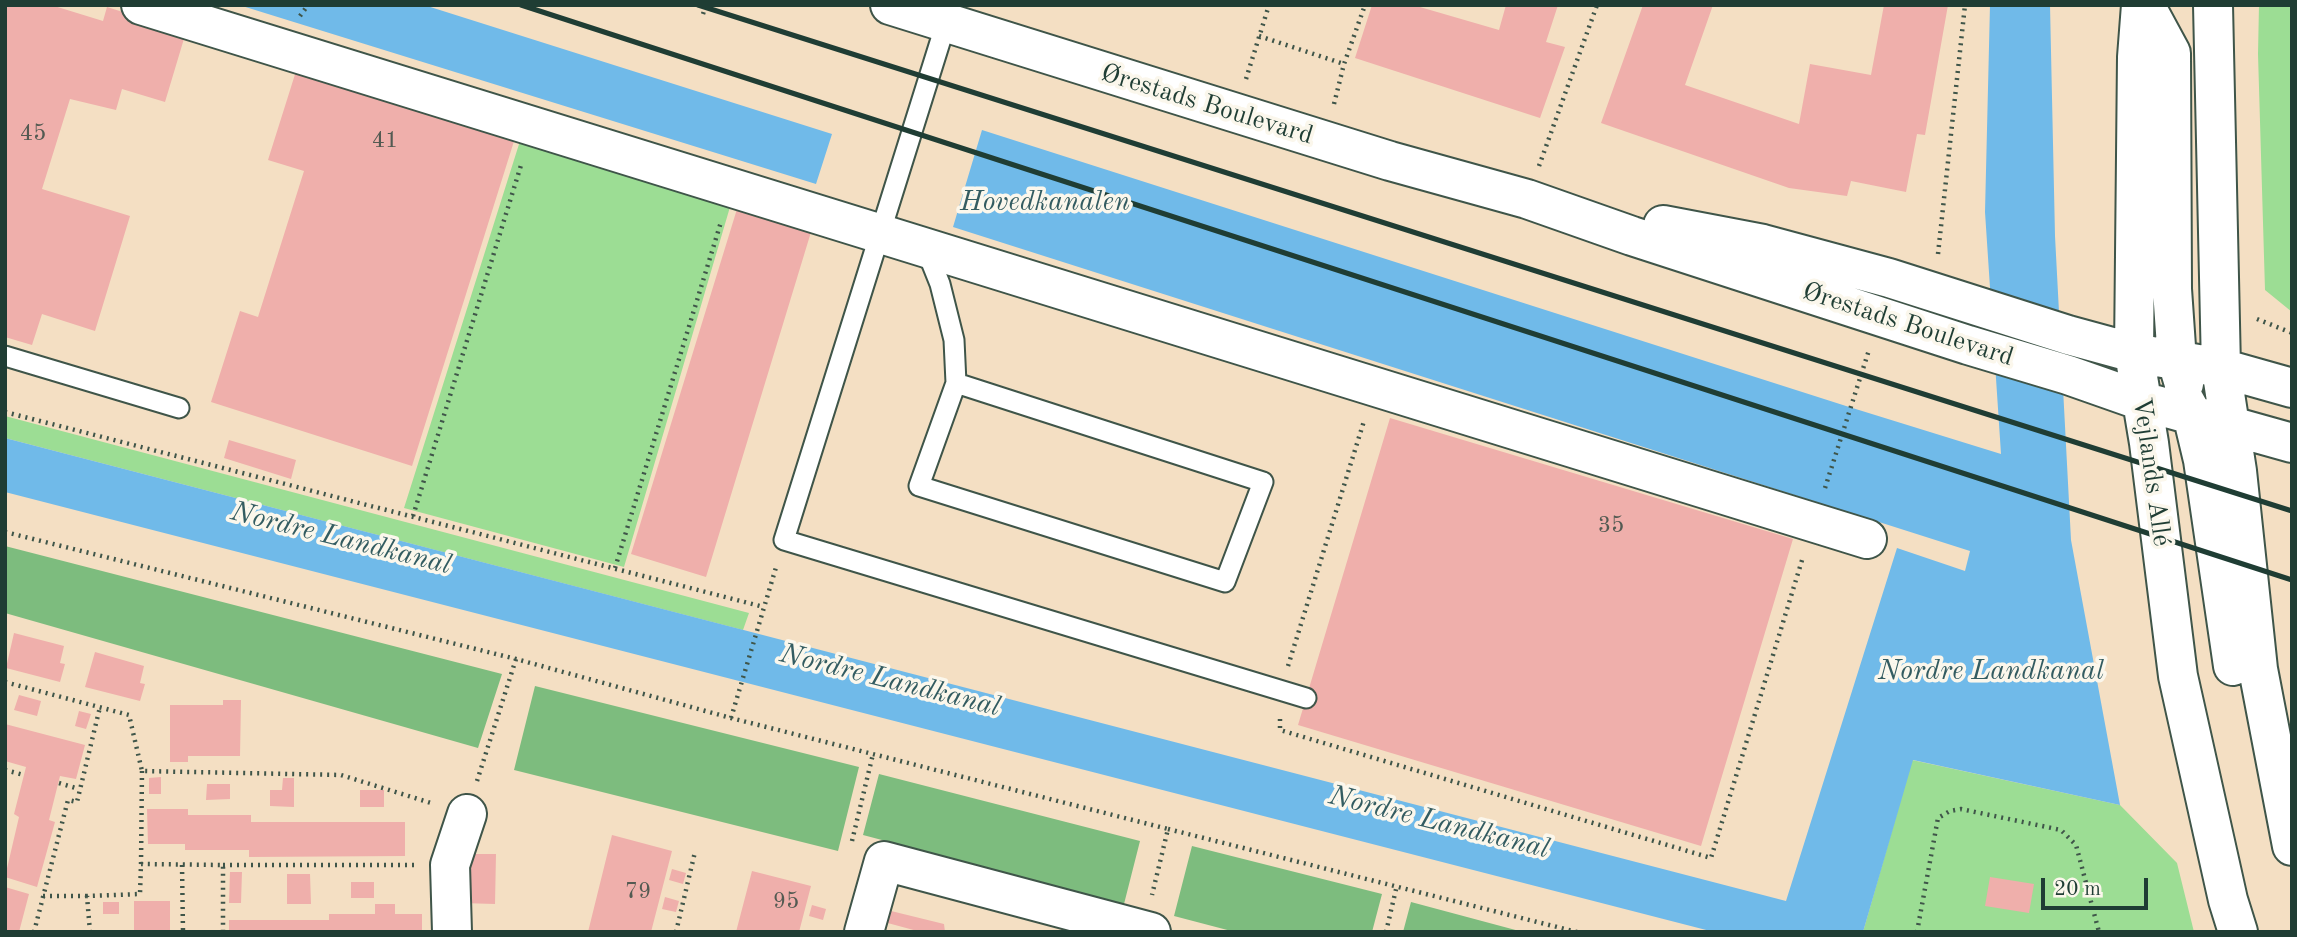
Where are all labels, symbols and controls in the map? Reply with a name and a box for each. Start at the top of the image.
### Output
street label: Ørestads Boulevard [1097,58,1317,152]
house number: 45 [20,120,46,148]
house number: 41 [372,127,398,155]
water label: Hovedkanalen [960,186,1130,220]
street label: Ørestads Boulevard [1799,276,2017,374]
street label: Vejlands Allé [2125,396,2177,548]
water label: Nordre Landkanal [227,495,455,583]
house number: 35 [1598,512,1624,540]
water label: Nordre Landkanal [776,637,1004,725]
water label: Nordre Landkanal [1878,655,2104,689]
water label: Nordre Landkanal [1325,779,1553,867]
scale bar [2045,864,2152,908]
house number: 79 [625,878,651,906]
text: 20 m [2054,879,2101,900]
house number: 95 [773,888,799,916]

